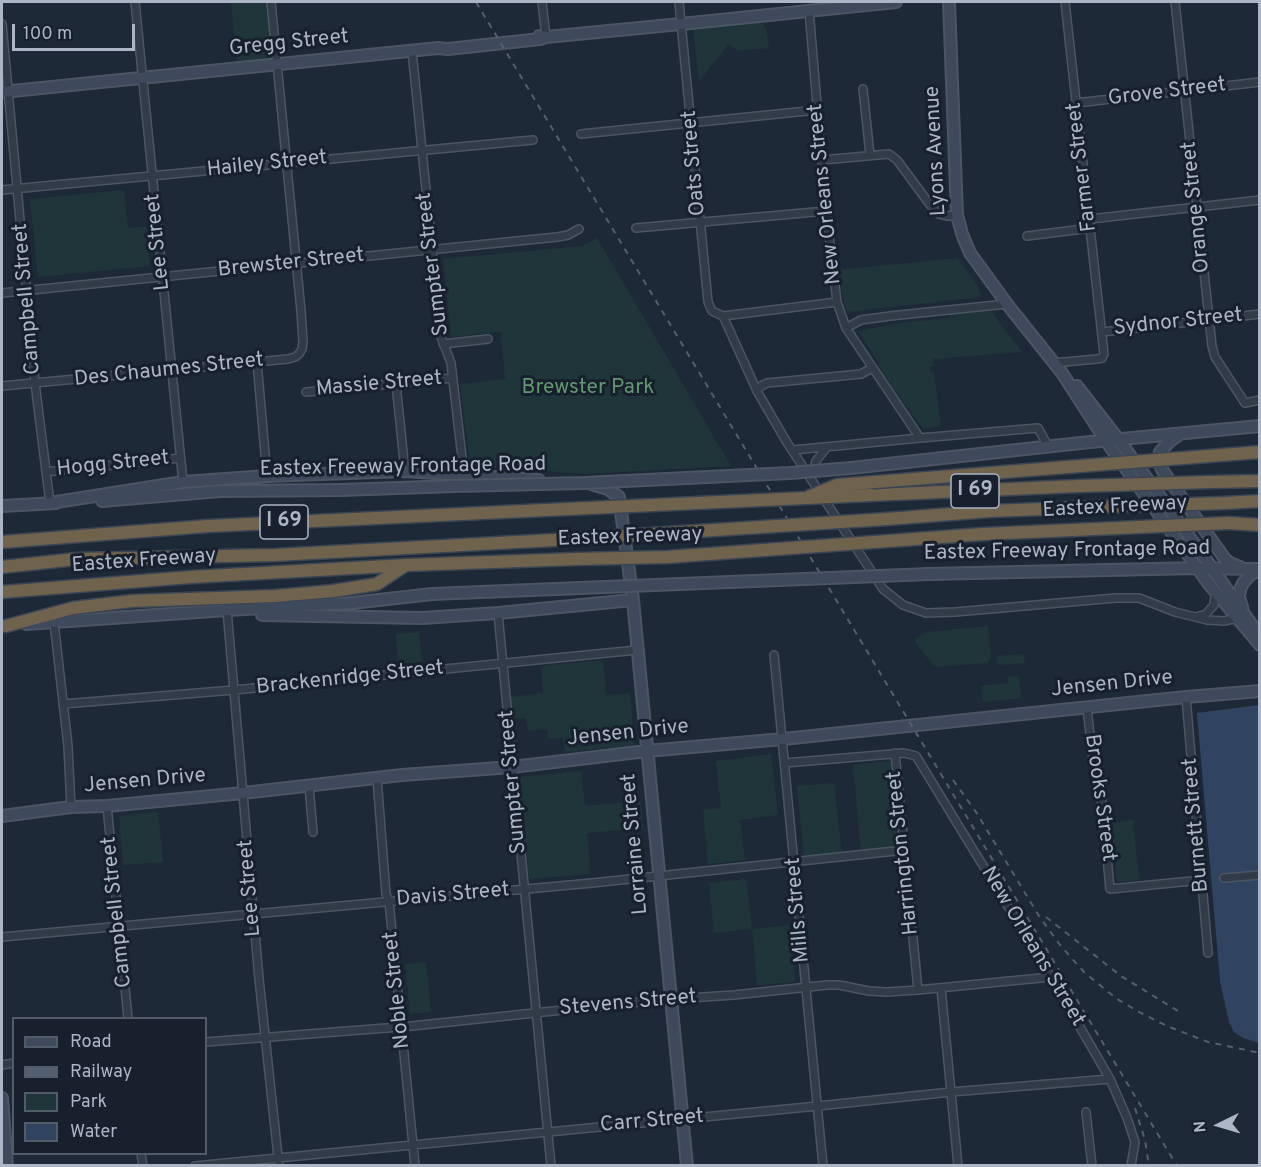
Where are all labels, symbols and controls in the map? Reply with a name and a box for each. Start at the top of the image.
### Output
scale bar [15,12,138,50]
text: 100 m [23,23,72,46]
street label: Gregg Street [228,25,350,63]
street label: Grove Street [1107,73,1227,113]
street label: Lyons Avenue [921,85,953,217]
street label: Farmer Street [1063,101,1103,233]
street label: New Orleans Street [804,102,848,286]
street label: Oats Street [678,109,712,217]
street label: Orange Street [1178,140,1216,274]
street label: Hailey Street [206,146,328,184]
street label: Sumpter Street [413,191,455,337]
street label: Lee Street [141,192,177,292]
street label: Campbell Street [9,222,47,376]
street label: Brewster Street [216,244,366,284]
street label: Sydnor Street [1112,304,1244,342]
street label: Des Chaumes Street [73,349,265,393]
street label: Massie Street [315,367,443,403]
park label: Brewster Park [522,376,654,402]
street label: Hogg Street [55,447,171,483]
street label: Eastex Freeway Frontage Road [260,453,546,483]
road number: I 69 [951,474,999,508]
street label: Eastex Freeway [1042,492,1188,524]
road number: I 69 [260,505,308,539]
street label: Eastex Freeway [557,523,703,553]
street label: Eastex Freeway Frontage Road [924,537,1210,567]
street label: Eastex Freeway [71,544,217,580]
street label: Brackenridge Street [255,657,445,701]
street label: Jensen Drive [1050,666,1174,704]
street label: Sumpter Street [495,709,533,855]
street label: Jensen Drive [566,715,690,753]
street label: Brooks Street [1078,733,1120,863]
street label: Burnett Street [1179,756,1215,894]
street label: Jensen Drive [83,764,207,800]
street label: Harrington Street [883,770,925,936]
street label: Lorraine Street [617,772,655,916]
street label: Campbell Street [98,835,138,989]
street label: Lee Street [234,838,268,938]
street label: Mills Street [782,856,816,964]
street label: New Orleans Street [974,863,1090,1031]
street label: Davis Street [395,878,511,914]
street label: Noble Street [379,930,417,1050]
street label: Stevens Street [558,985,698,1023]
legend [12,1017,207,1155]
text: Road [70,1031,112,1054]
text: Railway [70,1061,132,1084]
text: Park [70,1091,107,1114]
north arrow [1189,1095,1249,1155]
street label: Carr Street [599,1105,705,1139]
text: N [1191,1120,1212,1133]
text: Water [70,1121,117,1144]

